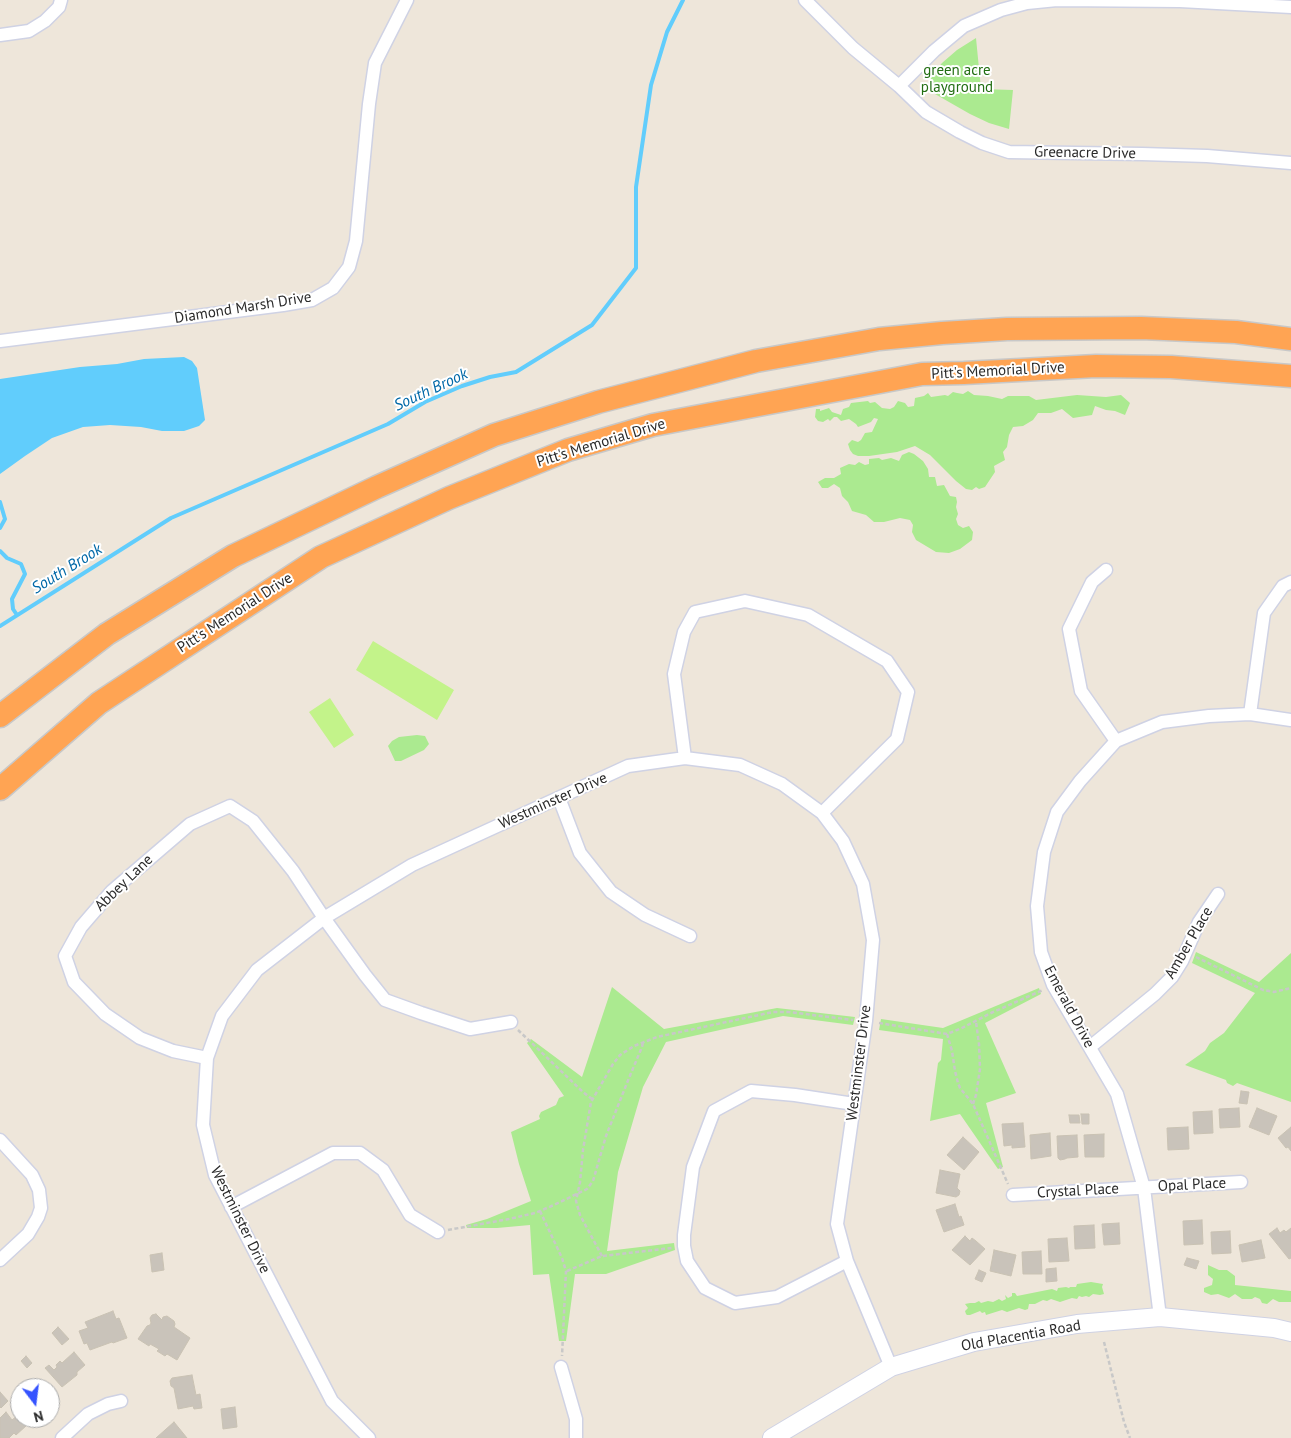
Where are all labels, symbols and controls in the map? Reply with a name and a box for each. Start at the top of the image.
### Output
park label: green acre playground [921,62,993,97]
street label: Greenacre Drive [1034,143,1136,163]
street label: Diamond Marsh Drive [173,288,313,328]
street label: Pitt's Memorial Drive [931,359,1065,383]
water label: South Brook [391,365,471,415]
street label: Pitt's Memorial Drive [535,415,667,471]
water label: South Brook [28,540,106,598]
street label: Pitt's Memorial Drive [174,569,296,657]
street label: Westminster Drive [496,769,610,833]
street label: Abbey Lane [91,851,157,915]
street label: Amber Place [1161,904,1217,982]
street label: Emerald Drive [1040,963,1098,1051]
street label: Westminster Drive [843,1004,875,1122]
street label: Westminster Drive [206,1164,274,1276]
street label: Opal Place [1157,1174,1227,1196]
street label: Crystal Place [1037,1180,1119,1202]
street label: Old Placentia Road [960,1317,1082,1355]
north arrow [10,1378,60,1428]
text: N [32,1407,45,1426]

